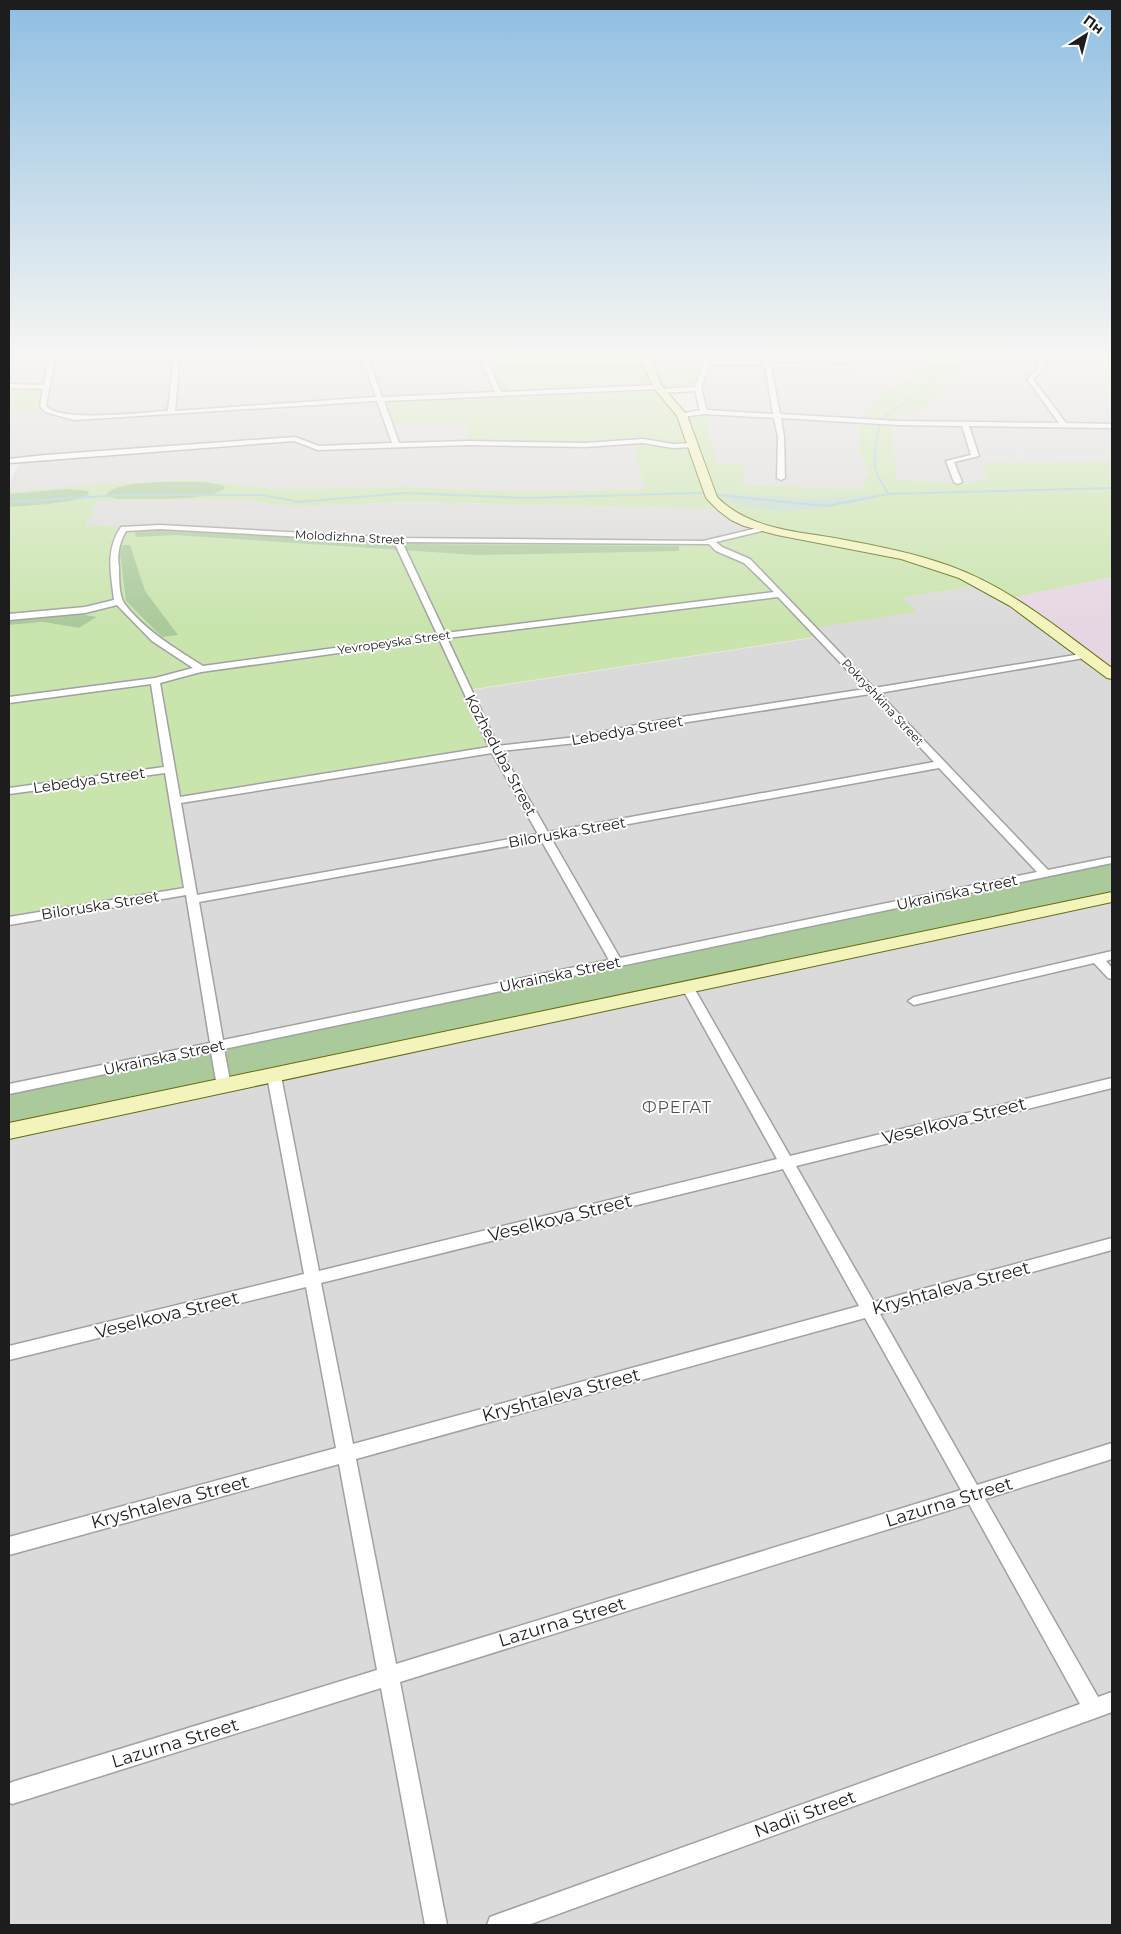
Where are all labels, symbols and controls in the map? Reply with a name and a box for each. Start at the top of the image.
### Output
north arrow [1061,10,1111,60]
text: Пн [1080,11,1107,38]
street label: Molodizhna Street [295,527,405,547]
street label: Yevropeyska Street [337,627,452,657]
street label: Pokryshkina Street [839,655,927,749]
street label: Kozheduba Street [461,691,541,819]
street label: Lebedya Street [570,711,684,749]
street label: Lebedya Street [32,763,146,797]
street label: Biloruska Street [507,812,627,852]
street label: Ukrainska Street [895,870,1019,914]
street label: Biloruska Street [40,886,160,924]
street label: Ukrainska Street [498,952,622,996]
street label: Ukrainska Street [102,1035,226,1079]
street label: Veselkova Street [880,1092,1028,1150]
district label: ФРЕГАТ [642,1098,712,1117]
street label: Veselkova Street [486,1189,634,1247]
street label: Kryshtaleva Street [870,1256,1032,1320]
street label: Veselkova Street [93,1286,241,1344]
street label: Kryshtaleva Street [480,1363,642,1427]
street label: Kryshtaleva Street [89,1470,251,1534]
street label: Lazurna Street [883,1472,1015,1532]
street label: Lazurna Street [496,1592,628,1652]
street label: Lazurna Street [109,1713,241,1773]
street label: Nadii Street [751,1785,859,1843]

